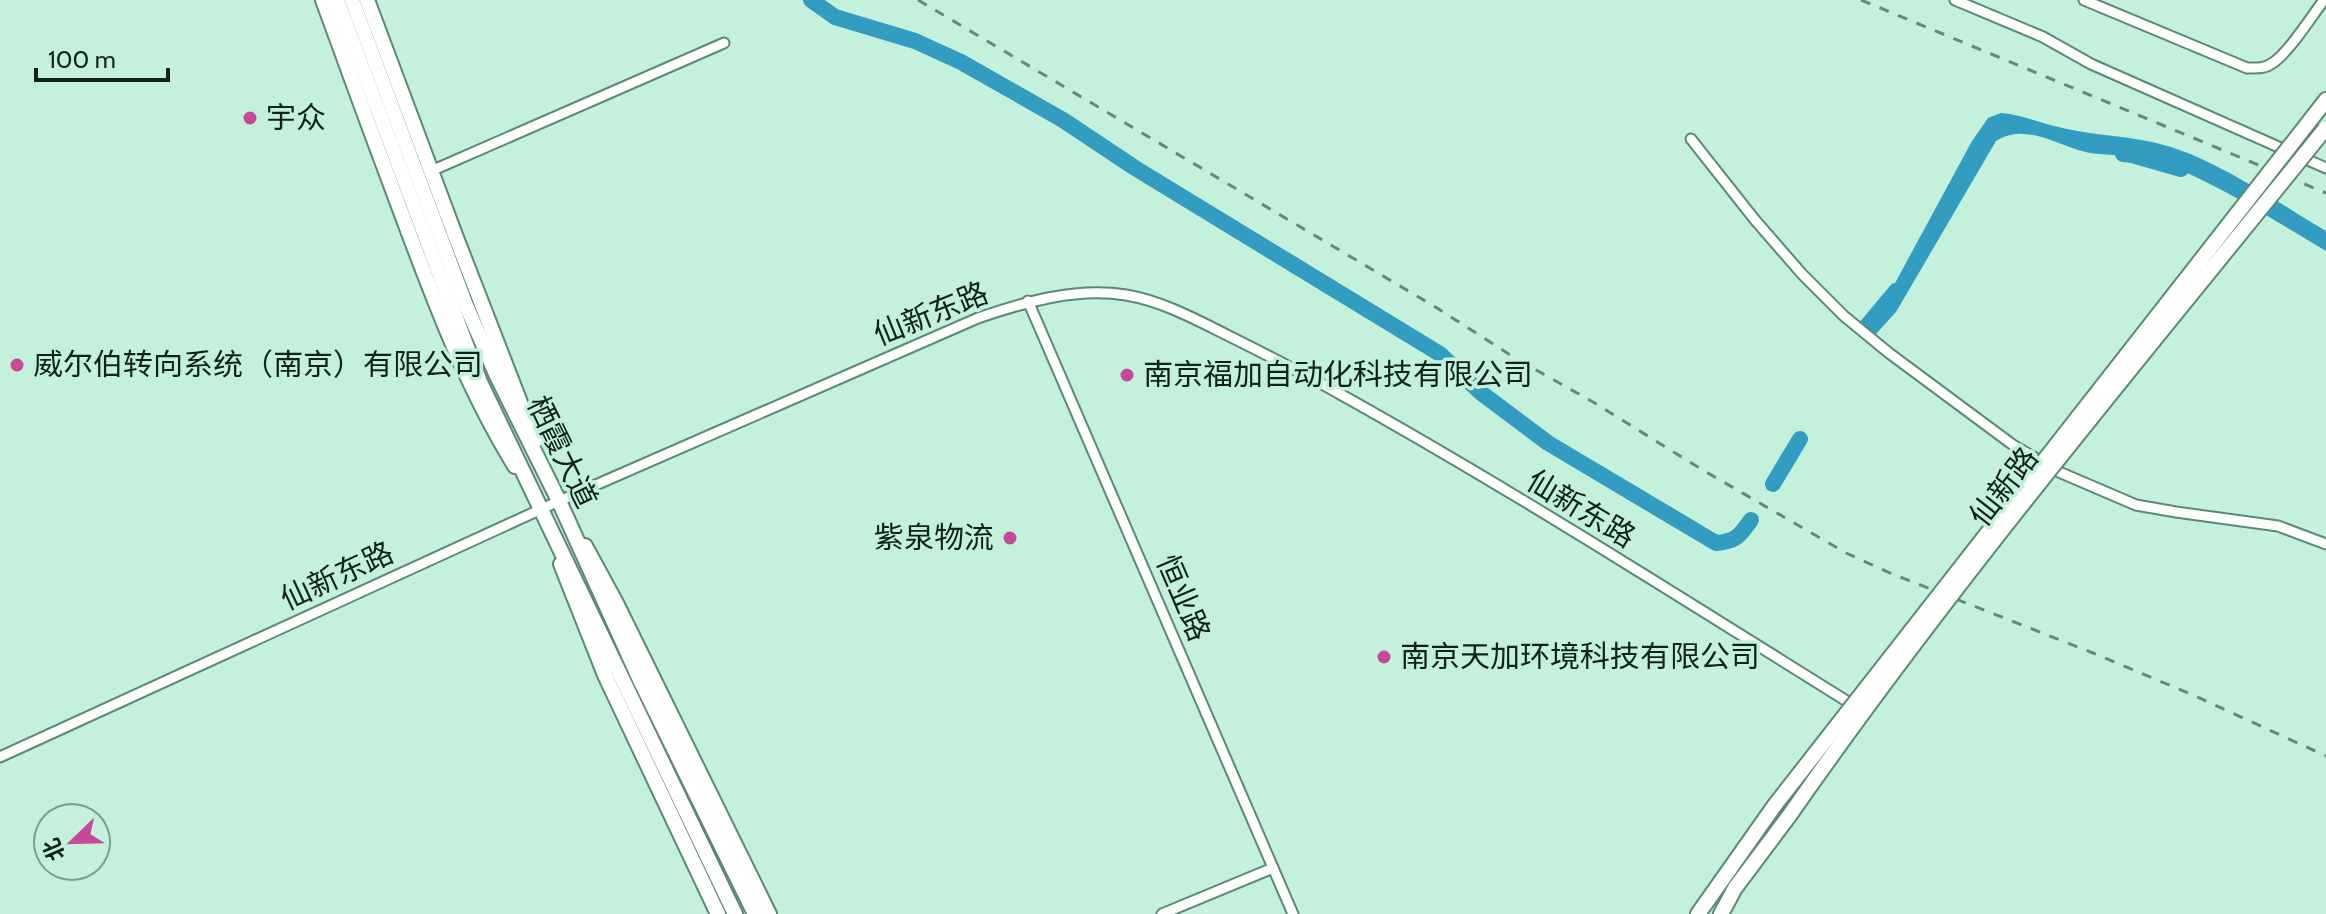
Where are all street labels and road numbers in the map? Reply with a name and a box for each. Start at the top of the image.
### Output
street label: 仙新东路 [868,274,993,353]
street label: 栖霞大道 [520,390,605,514]
street label: 仙新路 [1961,440,2046,534]
street label: 仙新东路 [1520,462,1642,555]
street label: 仙新东路 [275,533,399,618]
street label: 恒业路 [1149,549,1218,646]

